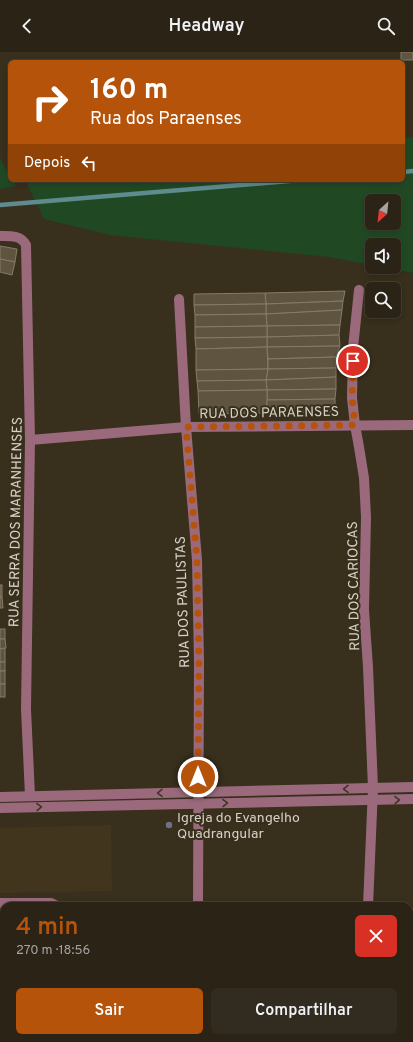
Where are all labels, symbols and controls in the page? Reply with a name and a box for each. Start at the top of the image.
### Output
icon: back [16,15,38,37]
text: Headway [169,15,244,38]
icon: search [375,15,397,37]
text: 160 m [90,73,168,109]
icon: right [24,76,76,128]
text: Rua dos Paraenses [90,108,242,131]
icon: left [78,152,100,174]
text: Depois [24,154,70,173]
north arrow [365,194,401,230]
map controls [365,194,401,318]
button: sound [365,238,401,274]
button: search [365,282,401,318]
pin [336,344,370,378]
icon: arrive [342,350,364,372]
street label: RUA DOS PARAENSES [199,404,339,423]
street label: RUA SERRA DOS MARANHENSES [6,417,27,627]
street label: RUA DOS CARIOCAS [345,521,364,651]
street label: RUA DOS PAULISTAS [173,536,194,668]
position arrow [177,756,219,798]
one-way arrow [343,785,349,793]
one-way arrow [157,789,163,797]
one-way arrow [394,795,400,804]
one-way arrow [222,799,228,807]
one-way arrow [36,803,42,811]
place label: Igreja do Evangelho Quadrangular [177,810,300,843]
marker: Igreja do Evangelho Quadrangular [164,820,174,830]
text: 4 min [16,913,78,943]
button: close [355,915,397,957]
text: 270 m · 18:56 [16,943,90,959]
button: Sair [16,988,203,1034]
button: Compartilhar [211,988,397,1034]

